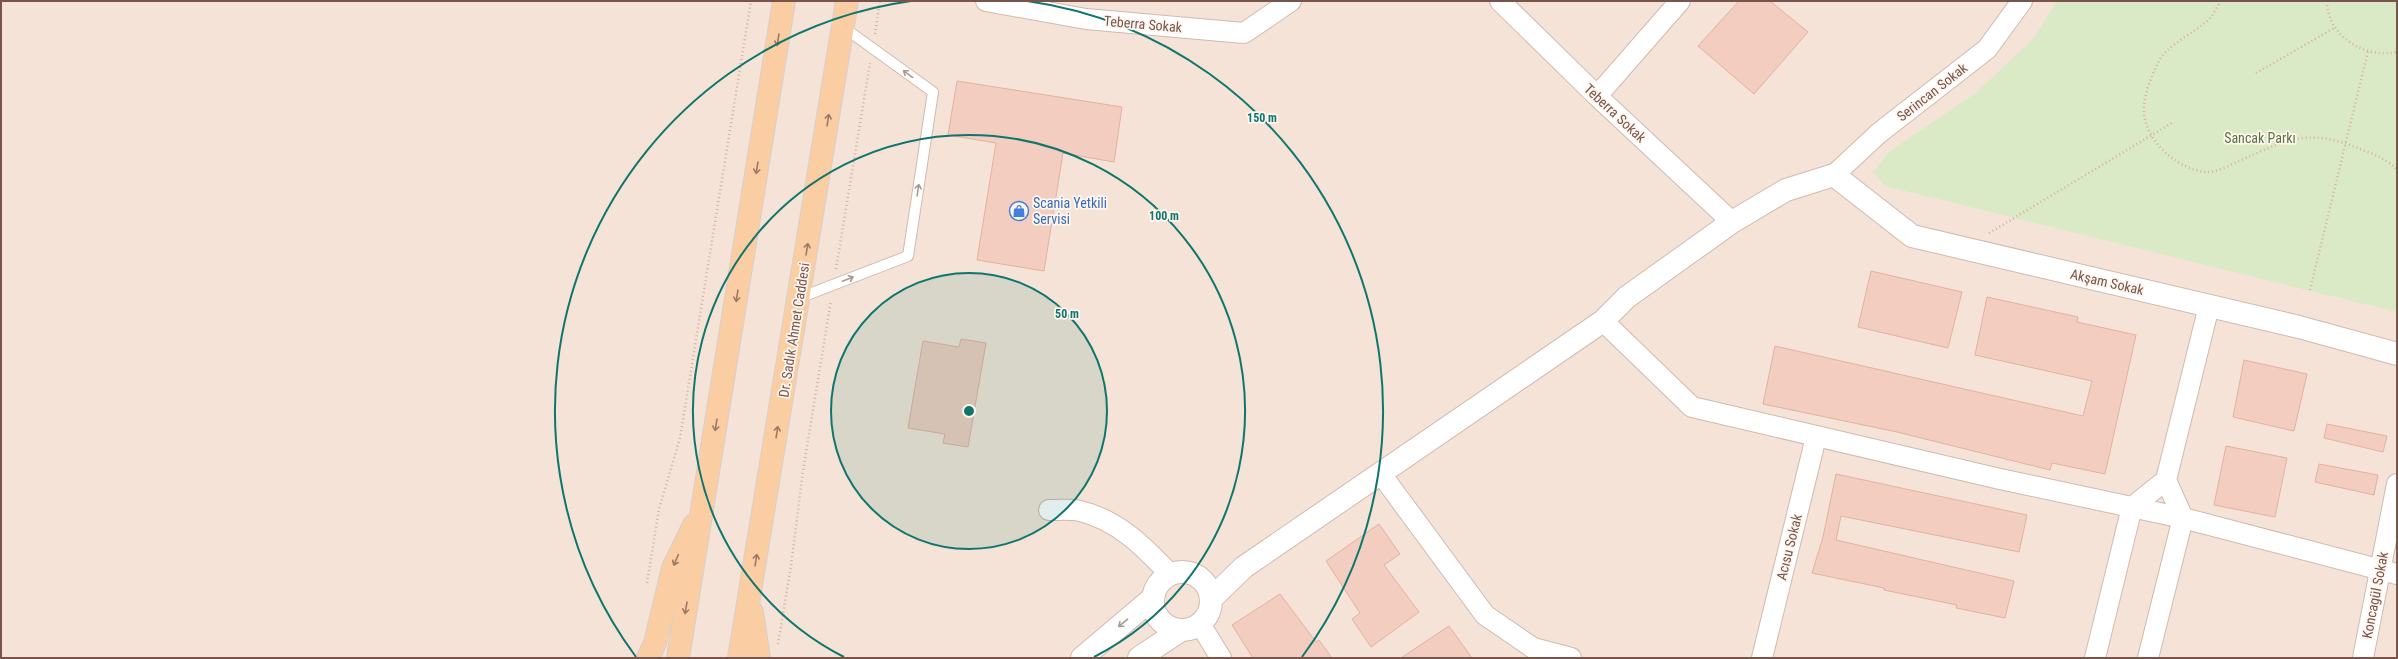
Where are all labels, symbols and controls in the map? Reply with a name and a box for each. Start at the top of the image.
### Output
street label: Teberra Sokak [1103,13,1183,35]
one-way arrow [774,33,782,46]
street label: Serincan Sokak [1894,59,1971,124]
one-way arrow [903,70,914,78]
street label: Teberra Sokak [1581,80,1650,146]
text: 150 m [1247,111,1277,125]
one-way arrow [824,114,832,127]
park label: Sancak Parkı [2224,130,2296,146]
one-way arrow [753,161,761,174]
one-way arrow [914,184,922,197]
place label: Scania Yetkili Servisi [1033,195,1107,227]
shop icon: Scania Yetkili Servisi [1008,200,1030,222]
text: 100 m [1149,209,1179,223]
one-way arrow [803,242,811,255]
street label: Dr. Sadık Ahmet Caddesi [775,262,813,398]
street label: Akşam Sokak [2069,266,2146,298]
one-way arrow [842,274,854,282]
one-way arrow [733,289,741,302]
text: 50 m [1055,307,1079,321]
centre of rings [962,404,976,418]
one-way arrow [712,418,720,431]
one-way arrow [773,426,781,439]
street label: Acısu Sokak [1773,511,1805,582]
street label: Koncagül Sokak [2359,550,2391,640]
one-way arrow [672,554,679,566]
one-way arrow [752,554,760,567]
one-way arrow [682,601,690,614]
one-way arrow [1117,618,1128,627]

